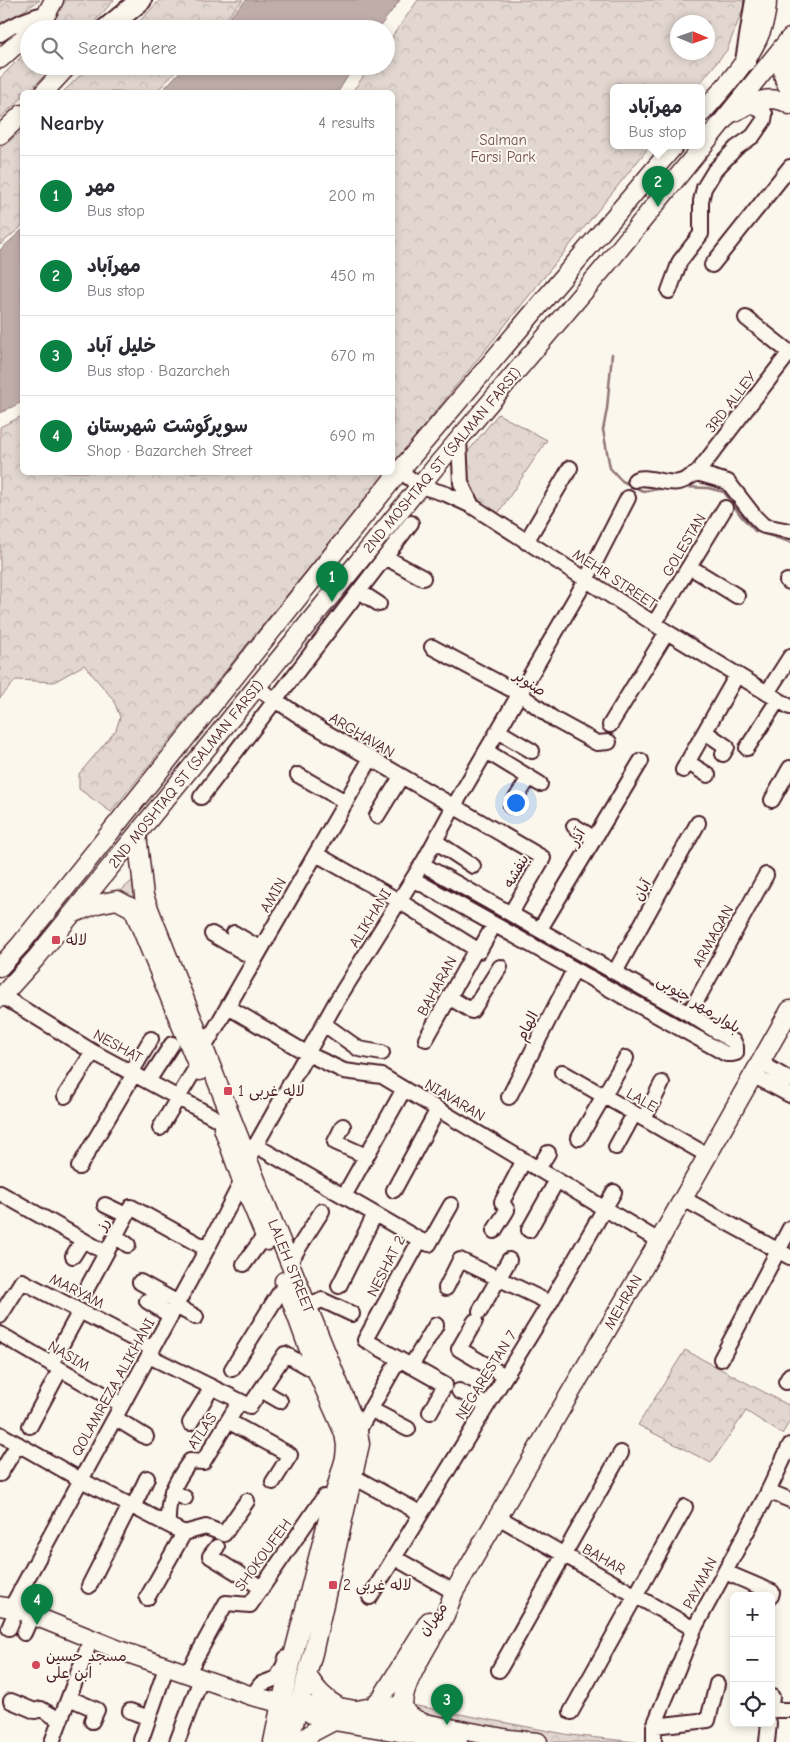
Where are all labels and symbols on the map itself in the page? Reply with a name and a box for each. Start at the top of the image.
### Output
north arrow [670,15,715,60]
park label: Salman Farsi Park [471,131,536,166]
pin: 2 [642,166,674,207]
street label: 2ND MOSHTAQ ST (SALMAN FARSI) [359,364,525,556]
street label: 3RD ALLEY [702,368,761,436]
street label: GOLESTAN [658,510,710,580]
street label: MEHR STREET [569,545,661,613]
pin: 1 [316,561,348,602]
street label: صنوبر [509,665,549,701]
street label: 2ND MOSHTAQ ST (SALMAN FARSI) [105,676,267,872]
street label: ARGHAVAN [326,708,398,762]
your location [503,790,529,816]
street label: آذر [564,824,590,850]
street label: بنفشه [499,851,533,891]
street label: AMIN [256,874,290,916]
street label: آبان [629,875,656,904]
street label: ALIKHANI [345,885,395,951]
street label: ARMAQAN [689,902,737,970]
place label: لاله [66,931,87,949]
marker: لاله [50,934,62,946]
street label: BAHARAN [413,953,461,1019]
street label: بلوار مهر جنوبی [653,971,744,1038]
street label: الهام [512,1008,545,1045]
street label: NESHAT [90,1025,146,1067]
street label: NIAVARAN [422,1075,488,1125]
place label: لاله غربی 1 [238,1082,305,1101]
street label: LALE [623,1084,661,1116]
marker: لاله غربی 1 [222,1085,234,1097]
street label: رز [92,1215,114,1234]
street label: LALEH STREET [264,1216,318,1316]
street label: NESHAT 2 [363,1232,409,1300]
street label: MARYAM [47,1270,107,1312]
street label: MEHRAN [600,1272,646,1332]
street label: QOLAMREZA ALIKHANI [67,1315,159,1459]
street label: NEGARESTAN 7 [451,1327,521,1423]
street label: NASIM [45,1337,93,1375]
street label: ATLAS [183,1409,221,1453]
street label: SHOKOUFEH [231,1515,295,1595]
street label: BAHAR [579,1540,629,1578]
street label: PAYMAN [679,1554,721,1612]
place label: لاله غربی 2 [343,1576,411,1595]
marker: لاله غربی 2 [327,1579,339,1591]
pin: 4 [21,1584,53,1625]
street label: مهران [415,1599,451,1639]
place label: مسجد حسین ابن علی [46,1647,127,1683]
marker: مسجد حسین ابن علی [30,1659,42,1671]
pin: 3 [431,1684,463,1725]

